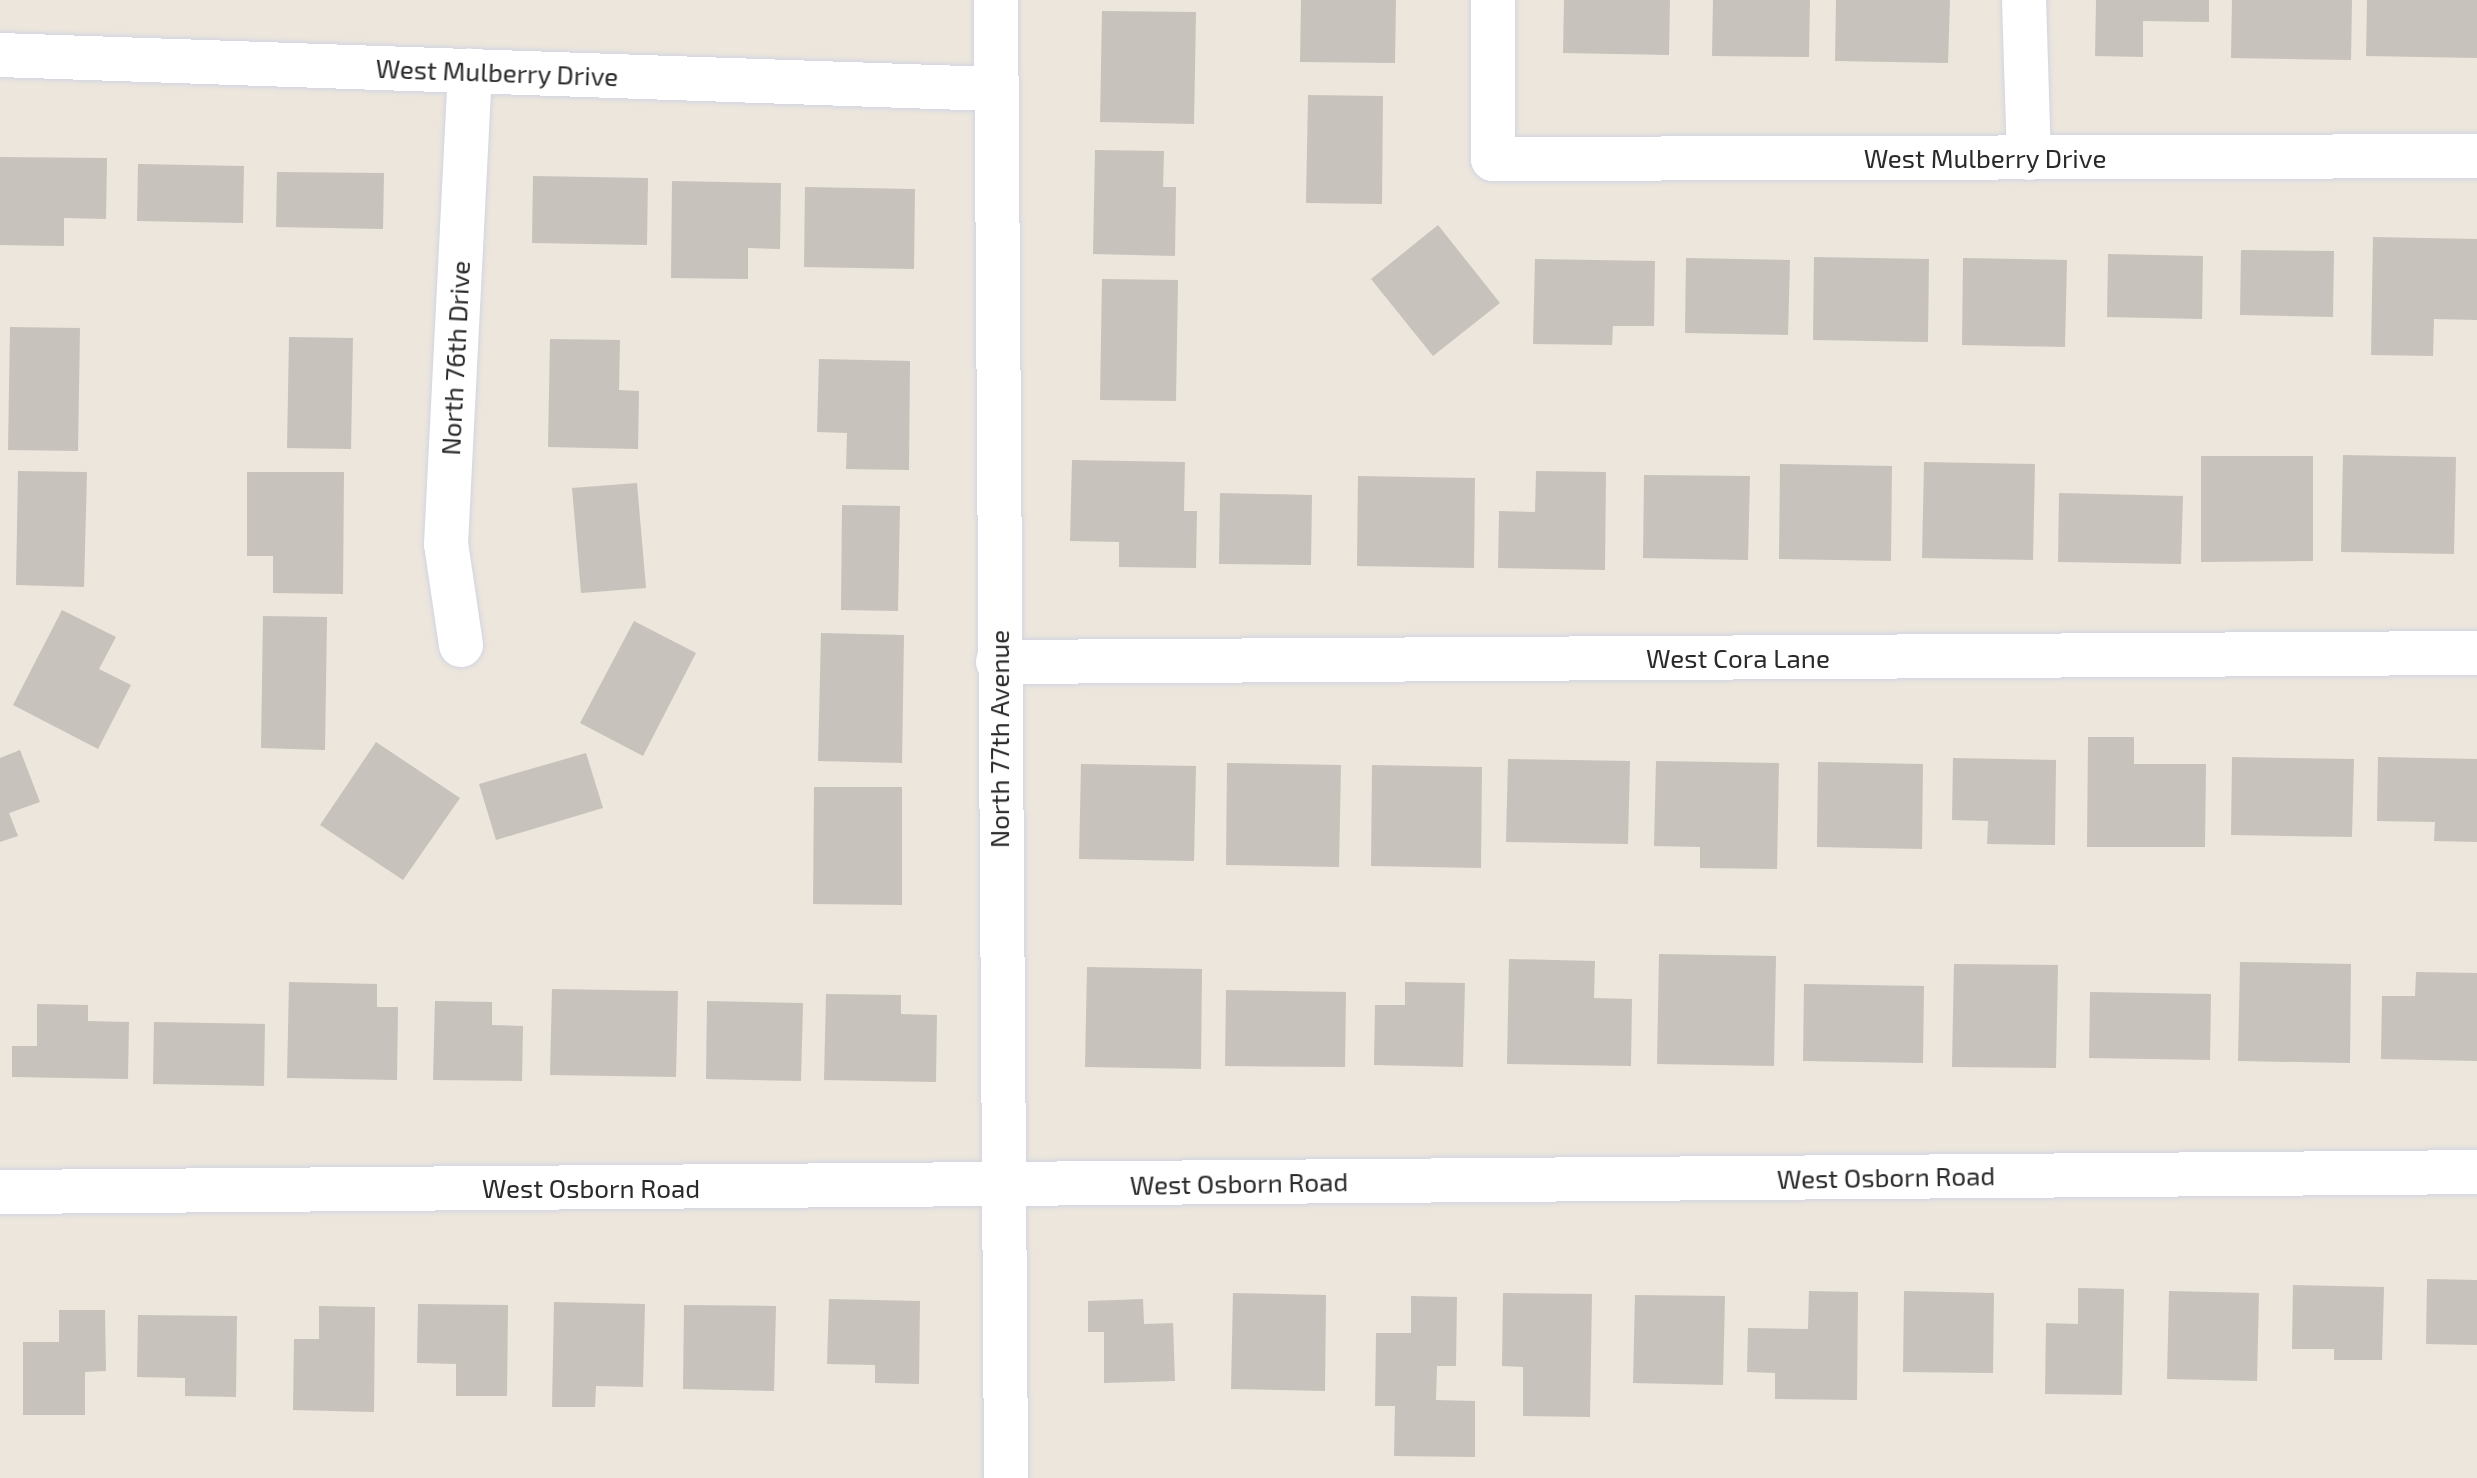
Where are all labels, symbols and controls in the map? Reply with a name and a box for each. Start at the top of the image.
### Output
street label: West Mulberry Drive [375,52,619,92]
street label: West Mulberry Drive [1863,142,2107,174]
street label: North 76th Drive [434,260,476,456]
street label: North 77th Avenue [983,630,1015,848]
street label: West Cora Lane [1646,642,1830,674]
street label: West Osborn Road [1777,1159,1995,1195]
street label: West Osborn Road [1130,1165,1348,1201]
street label: West Osborn Road [482,1172,700,1204]

